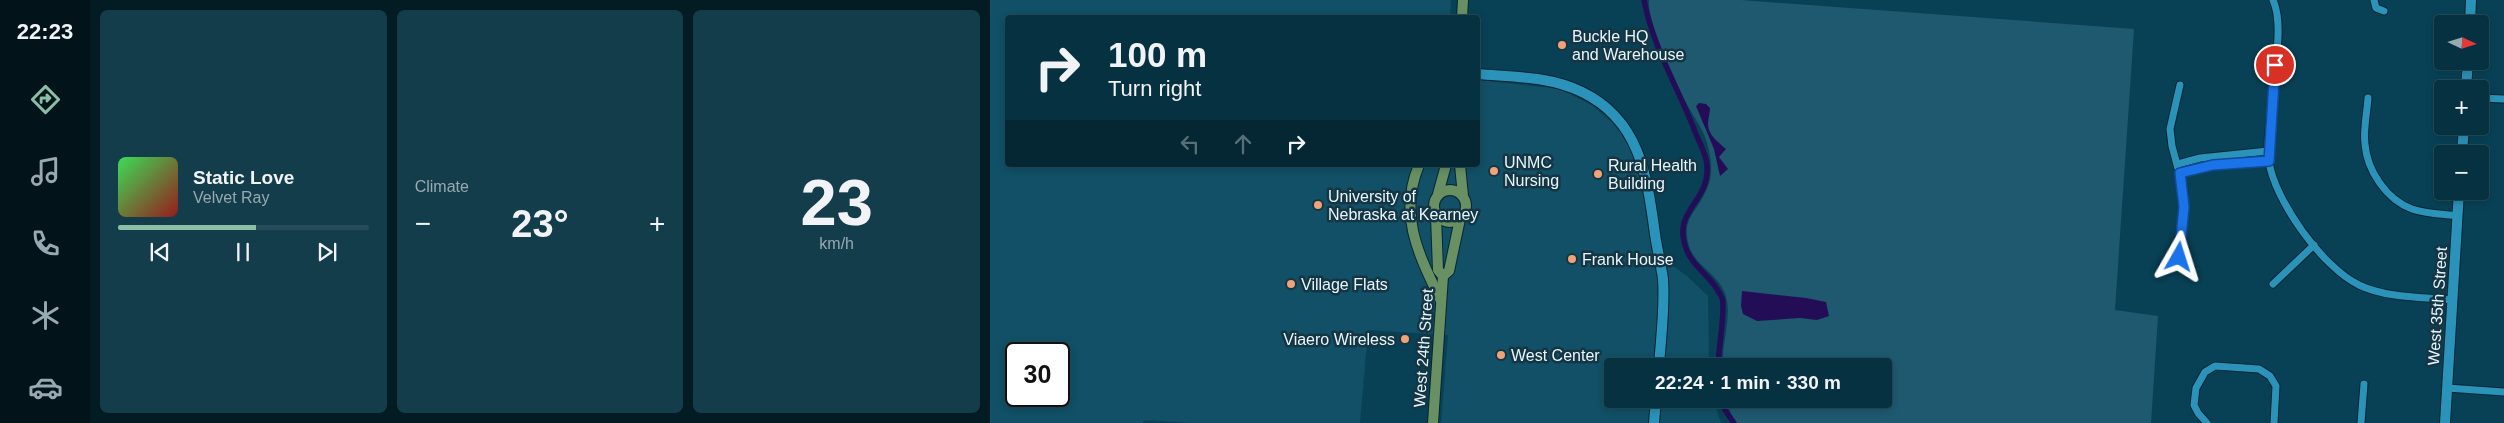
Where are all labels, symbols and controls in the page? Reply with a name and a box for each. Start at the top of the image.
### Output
north arrow [2434,15,2489,70]
map controls [2434,15,2489,200]
text: 22:23 [17,19,73,44]
place label: Buckle HQ and Warehouse [1572,28,1684,63]
icon: right [1025,35,1090,100]
text: 100 m [1108,35,1207,74]
marker: Buckle HQ and Warehouse [1556,39,1568,51]
pin [2254,44,2296,86]
icon: arrive [2261,51,2289,79]
text: Turn right [1108,76,1201,101]
button: + [2434,80,2489,135]
icon: directions [28,82,63,117]
icon: left [1176,130,1204,158]
icon: ahead [1229,130,1257,158]
icon: right [1282,130,1310,158]
button: − [2434,145,2489,200]
icon: music [28,154,63,189]
place label: UNMC Nursing [1504,154,1559,189]
place label: Rural Health Building [1608,157,1697,192]
marker: UNMC Nursing [1488,165,1500,177]
text: 23 [801,166,873,239]
text: Static Love [193,167,294,188]
marker: Rural Health Building [1592,168,1604,180]
text: Climate [415,178,469,195]
place label: University of Nebraska at Kearney [1328,188,1478,223]
text: Velvet Ray [193,189,269,206]
marker: University of Nebraska at Kearney [1312,199,1324,211]
text: 23° [511,203,569,245]
text: − [415,208,431,239]
text: + [649,208,665,239]
icon: phone [28,226,63,261]
position arrow [2152,230,2204,282]
text: km/h [819,235,854,252]
icon: previous [146,238,174,266]
icon: pause [229,238,257,266]
icon: next [313,238,341,266]
street label: West 35th Street [2425,246,2450,366]
place label: Frank House [1582,251,1674,268]
marker: Frank House [1566,253,1578,265]
place label: Village Flats [1301,276,1388,293]
marker: Village Flats [1285,278,1297,290]
street label: West 24th Street [1411,288,1436,408]
icon: climate [28,298,63,333]
place label: Viaero Wireless [1283,331,1395,348]
marker: Viaero Wireless [1399,333,1411,345]
speed limit sign: 30 [1005,342,1070,407]
place label: West Center [1511,347,1600,364]
marker: West Center [1495,349,1507,361]
icon: car [28,370,63,405]
text: 22:24 · 1 min · 330 m [1655,372,1841,393]

